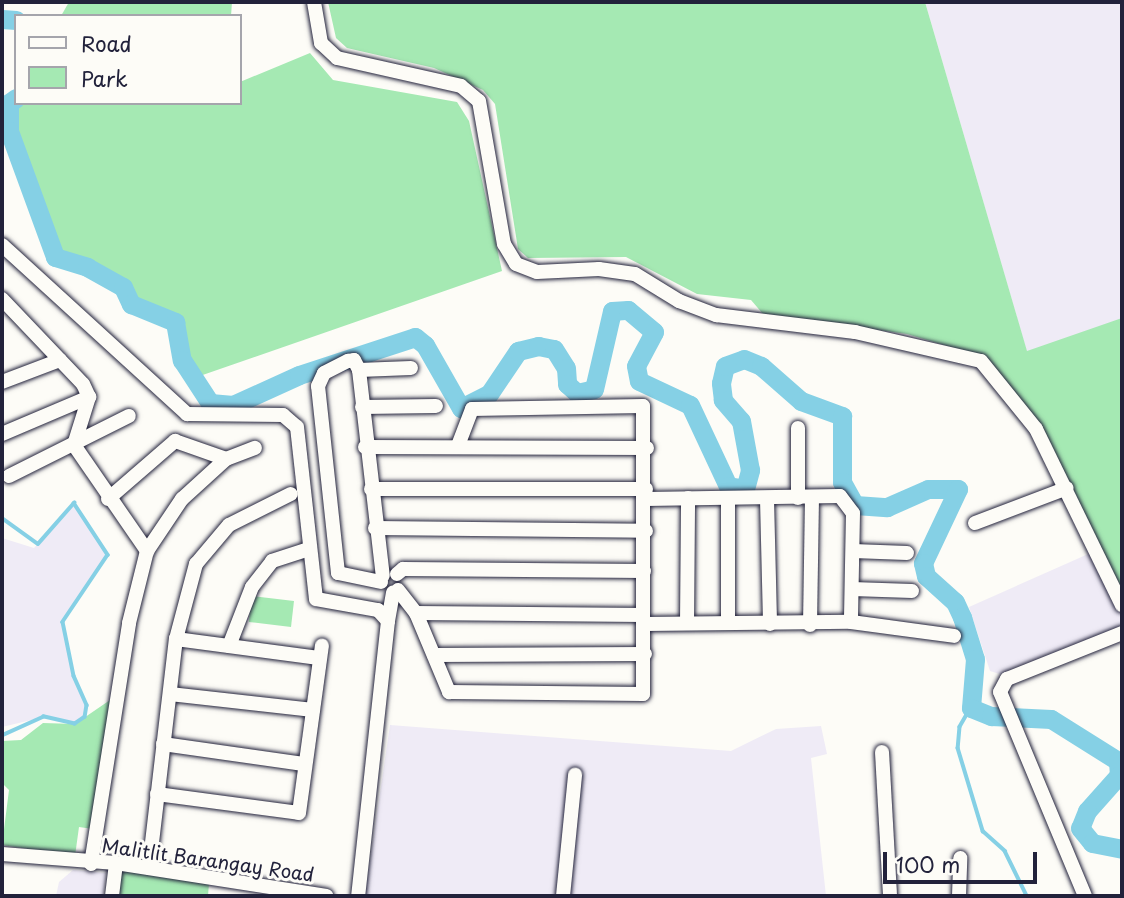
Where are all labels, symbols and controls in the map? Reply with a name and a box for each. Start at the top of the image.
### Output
legend [14,14,242,105]
text: Road [81,27,132,59]
text: Park [81,62,128,94]
street label: Malitlit Barangay Road [100,834,316,886]
scale bar [886,838,1040,882]
text: 100 m [896,848,960,880]

